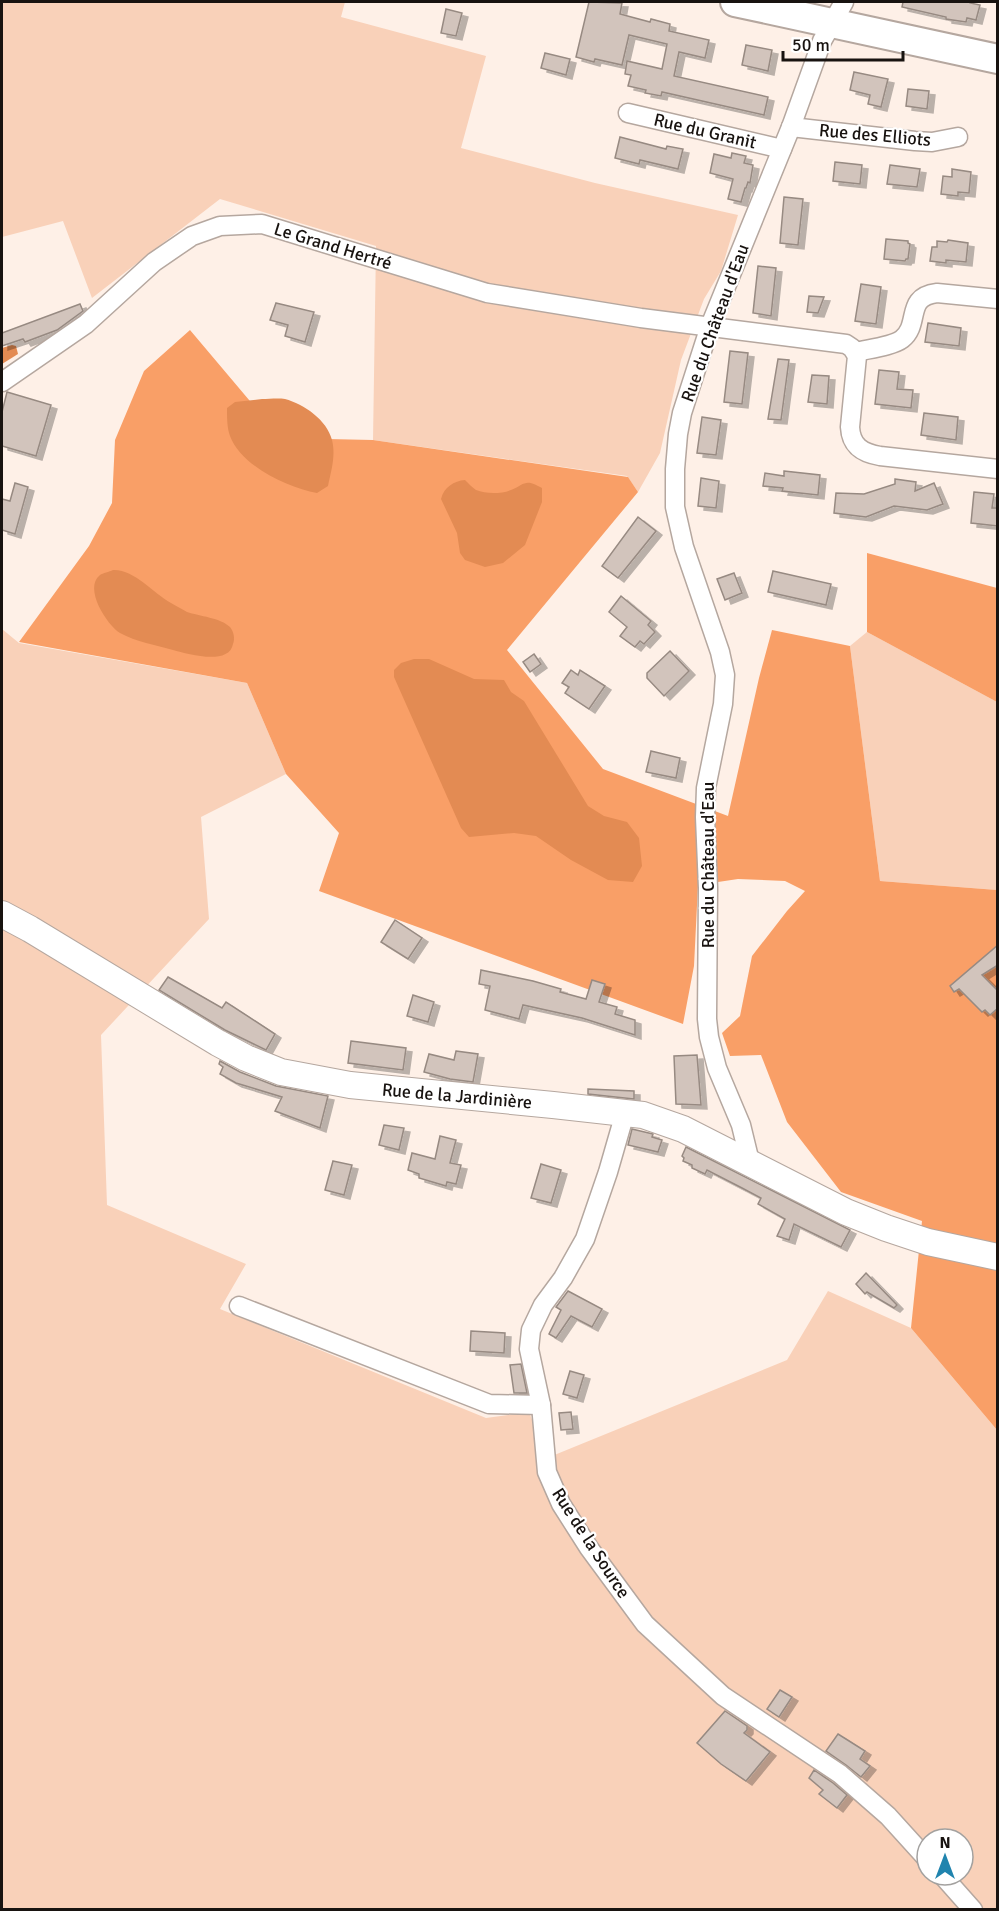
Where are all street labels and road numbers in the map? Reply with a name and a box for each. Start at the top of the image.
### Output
street label: Rue du Granit [652,109,758,153]
street label: Rue des Elliots [818,119,932,151]
street label: Le Grand Hertré [271,218,395,274]
street label: Rue du Château d'Eau [676,241,754,405]
street label: Rue du Château d'Eau [697,782,719,948]
street label: Rue de la Jardinière [381,1078,533,1114]
street label: Rue de la Source [547,1484,635,1602]

